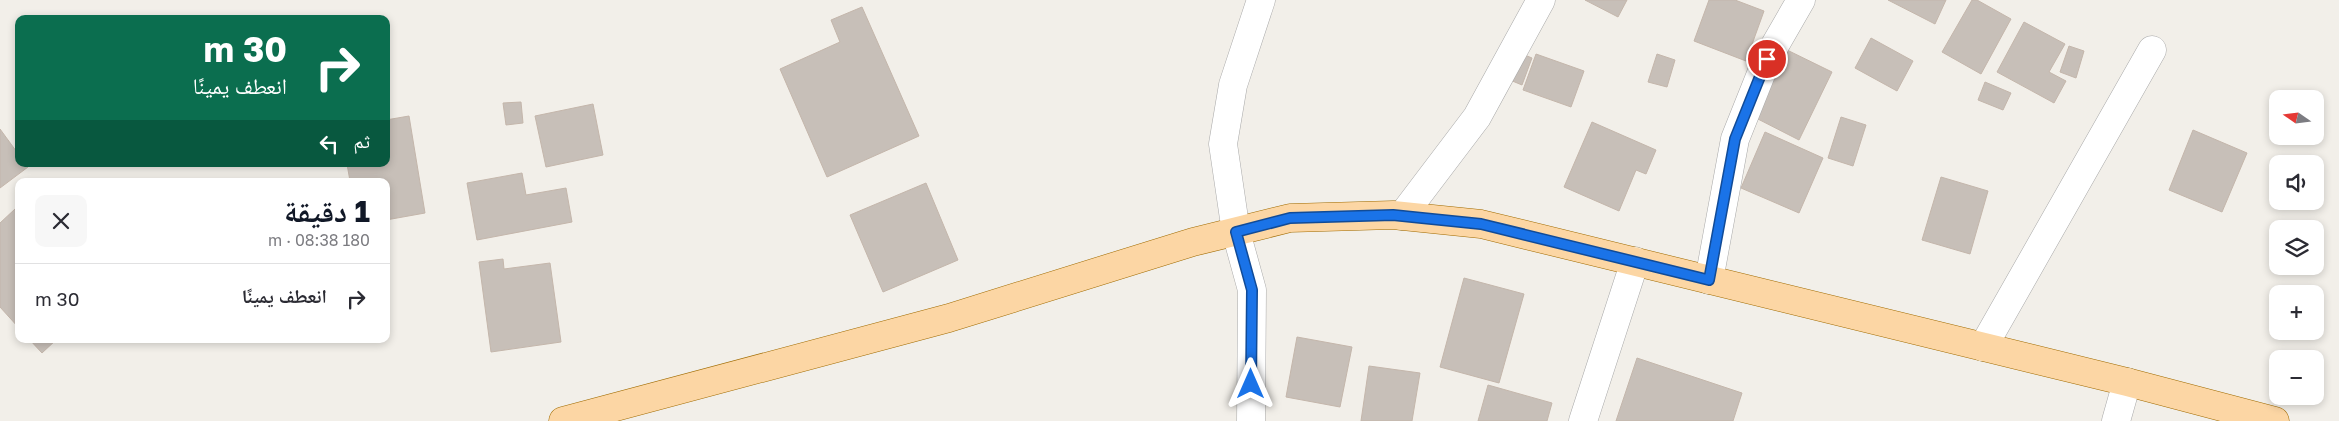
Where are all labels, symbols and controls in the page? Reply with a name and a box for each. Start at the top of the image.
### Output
text: 30 m [203,28,287,70]
icon: right [305,35,370,100]
pin [1746,38,1788,80]
icon: arrive [1753,45,1781,73]
text: انعطف يمينًا [193,72,287,99]
north arrow [2269,90,2324,145]
map controls [2269,90,2324,405]
text: ثم [353,129,370,152]
icon: left [315,130,343,158]
button: sound [2269,155,2324,210]
text: 1 دقيقة [284,193,370,229]
button: close [35,195,87,247]
button: layers [2269,220,2324,275]
text: 180 m · 08:38 [268,230,370,250]
text: انعطف يمينًا [242,284,327,307]
icon: right [342,285,370,313]
button: + [2269,285,2324,340]
text: 30 m [35,287,80,310]
button: − [2269,350,2324,405]
position arrow [1224,357,1276,409]

